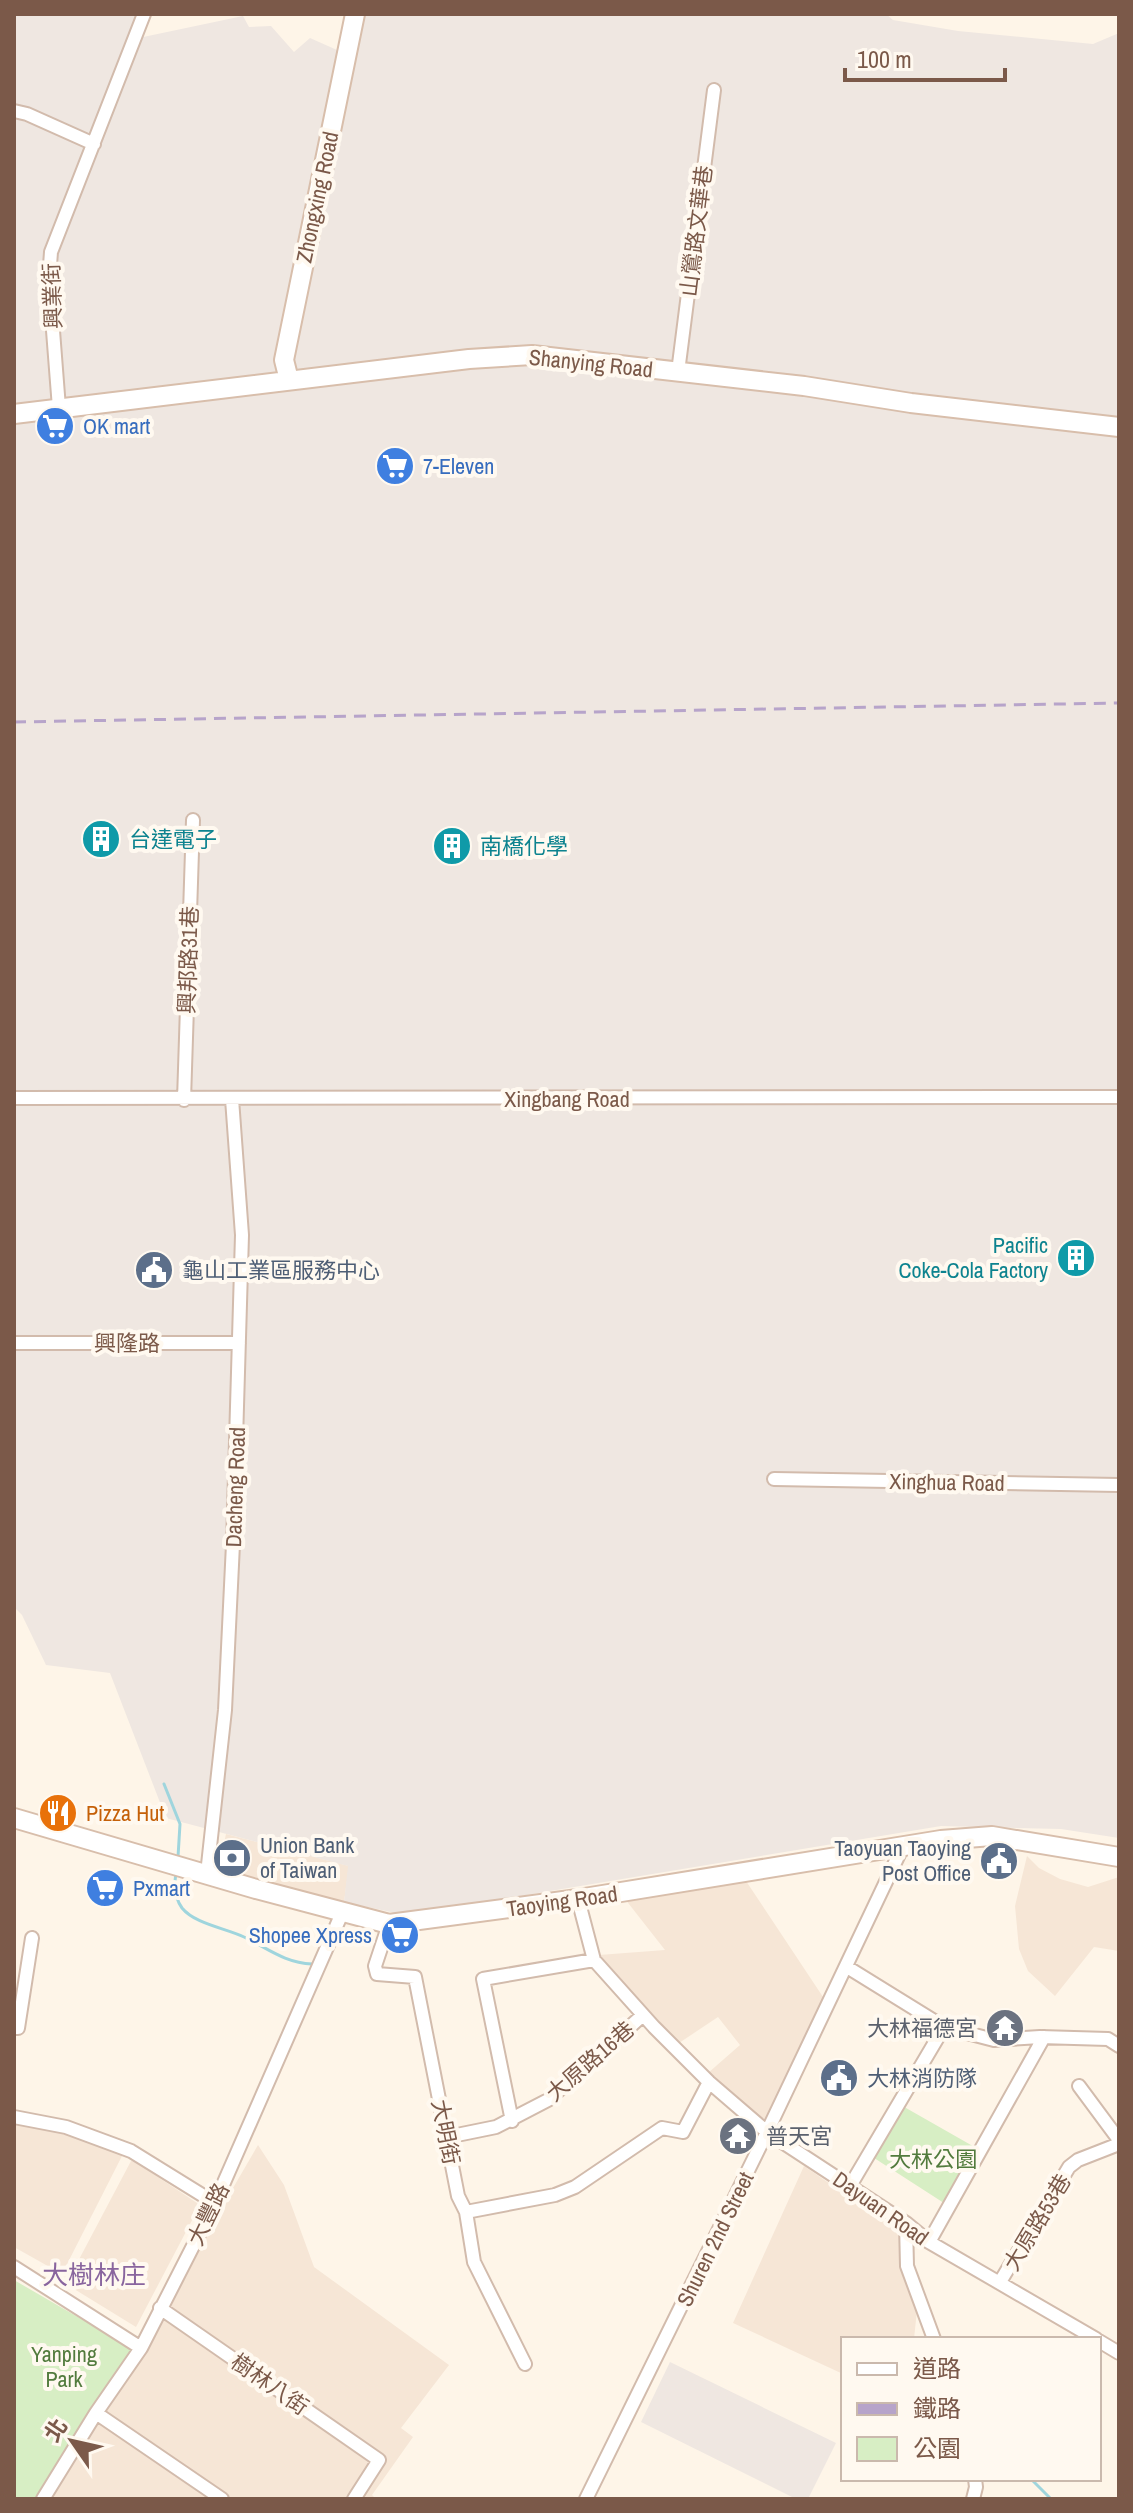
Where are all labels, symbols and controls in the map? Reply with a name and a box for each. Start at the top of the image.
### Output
scale bar [845,32,1005,82]
text: 100 m [857,43,912,75]
street label: Zhongxing Road [288,129,346,265]
street label: 山鶯路文華巷 [673,164,719,298]
street label: 興業街 [36,262,68,330]
street label: Shanying Road [528,342,654,384]
supermarket icon: OK mart [34,405,76,447]
place label: OK mart [83,411,150,441]
supermarket icon: 7-Eleven [374,445,416,487]
place label: 7-Eleven [423,451,494,481]
building icon: 台達電子 [80,818,122,860]
place label: 台達電子 [129,824,217,854]
building icon: 南橋化學 [431,825,473,867]
place label: 南橋化學 [480,831,568,861]
street label: 興邦路31巷 [171,905,205,1015]
street label: Xingbang Road [504,1084,630,1114]
place label: Pacific Coke-Cola Factory [899,1230,1048,1285]
building icon: Pacific Coke-Cola Factory [1055,1237,1097,1279]
public building icon: 龜山工業區服務中心 [133,1249,175,1291]
place label: 龜山工業區服務中心 [182,1255,380,1285]
street label: 興隆路 [94,1328,160,1358]
street label: Dacheng Road [218,1426,252,1548]
street label: Xinghua Road [889,1466,1005,1498]
restaurant icon: Pizza Hut [37,1792,79,1834]
place label: Pizza Hut [86,1798,164,1828]
place label: Union Bank of Taiwan [260,1830,355,1885]
place label: Taoyuan Taoying Post Office [834,1833,971,1888]
bank icon: Union Bank of Taiwan [211,1837,253,1879]
public building icon: Taoyuan Taoying Post Office [978,1840,1020,1882]
supermarket icon: Pxmart [84,1867,126,1909]
place label: Pxmart [133,1873,190,1903]
street label: Taoying Road [505,1878,619,1924]
supermarket icon: Shopee Xpress [379,1914,421,1956]
place label: Shopee Xpress [249,1920,372,1950]
temple icon: 大林福德宮 [984,2007,1026,2049]
place label: 大林福德宮 [867,2013,977,2043]
street label: 大原路16巷 [539,2014,641,2108]
public building icon: 大林消防隊 [818,2057,860,2099]
place label: 大林消防隊 [867,2063,977,2093]
street label: 大明街 [425,2097,467,2167]
temple icon: 普天宮 [717,2115,759,2157]
place label: 普天宮 [766,2121,832,2151]
park label: 大林公園 [889,2144,977,2174]
street label: Dayuan Road [827,2164,935,2252]
street label: Shuren 2nd Street [669,2167,761,2311]
street label: 大原路53巷 [996,2168,1078,2276]
street label: 大豐路 [180,2178,236,2250]
district label: 大樹林庄 [42,2257,146,2292]
legend [841,2337,1101,2481]
park label: Yanping Park [31,2339,97,2394]
street label: 樹林八街 [225,2346,315,2422]
text: 道路 [913,2352,961,2384]
text: 鐵路 [913,2392,961,2424]
north arrow [32,2401,112,2481]
text: 北 [37,2412,74,2447]
text: 公園 [913,2432,961,2464]

